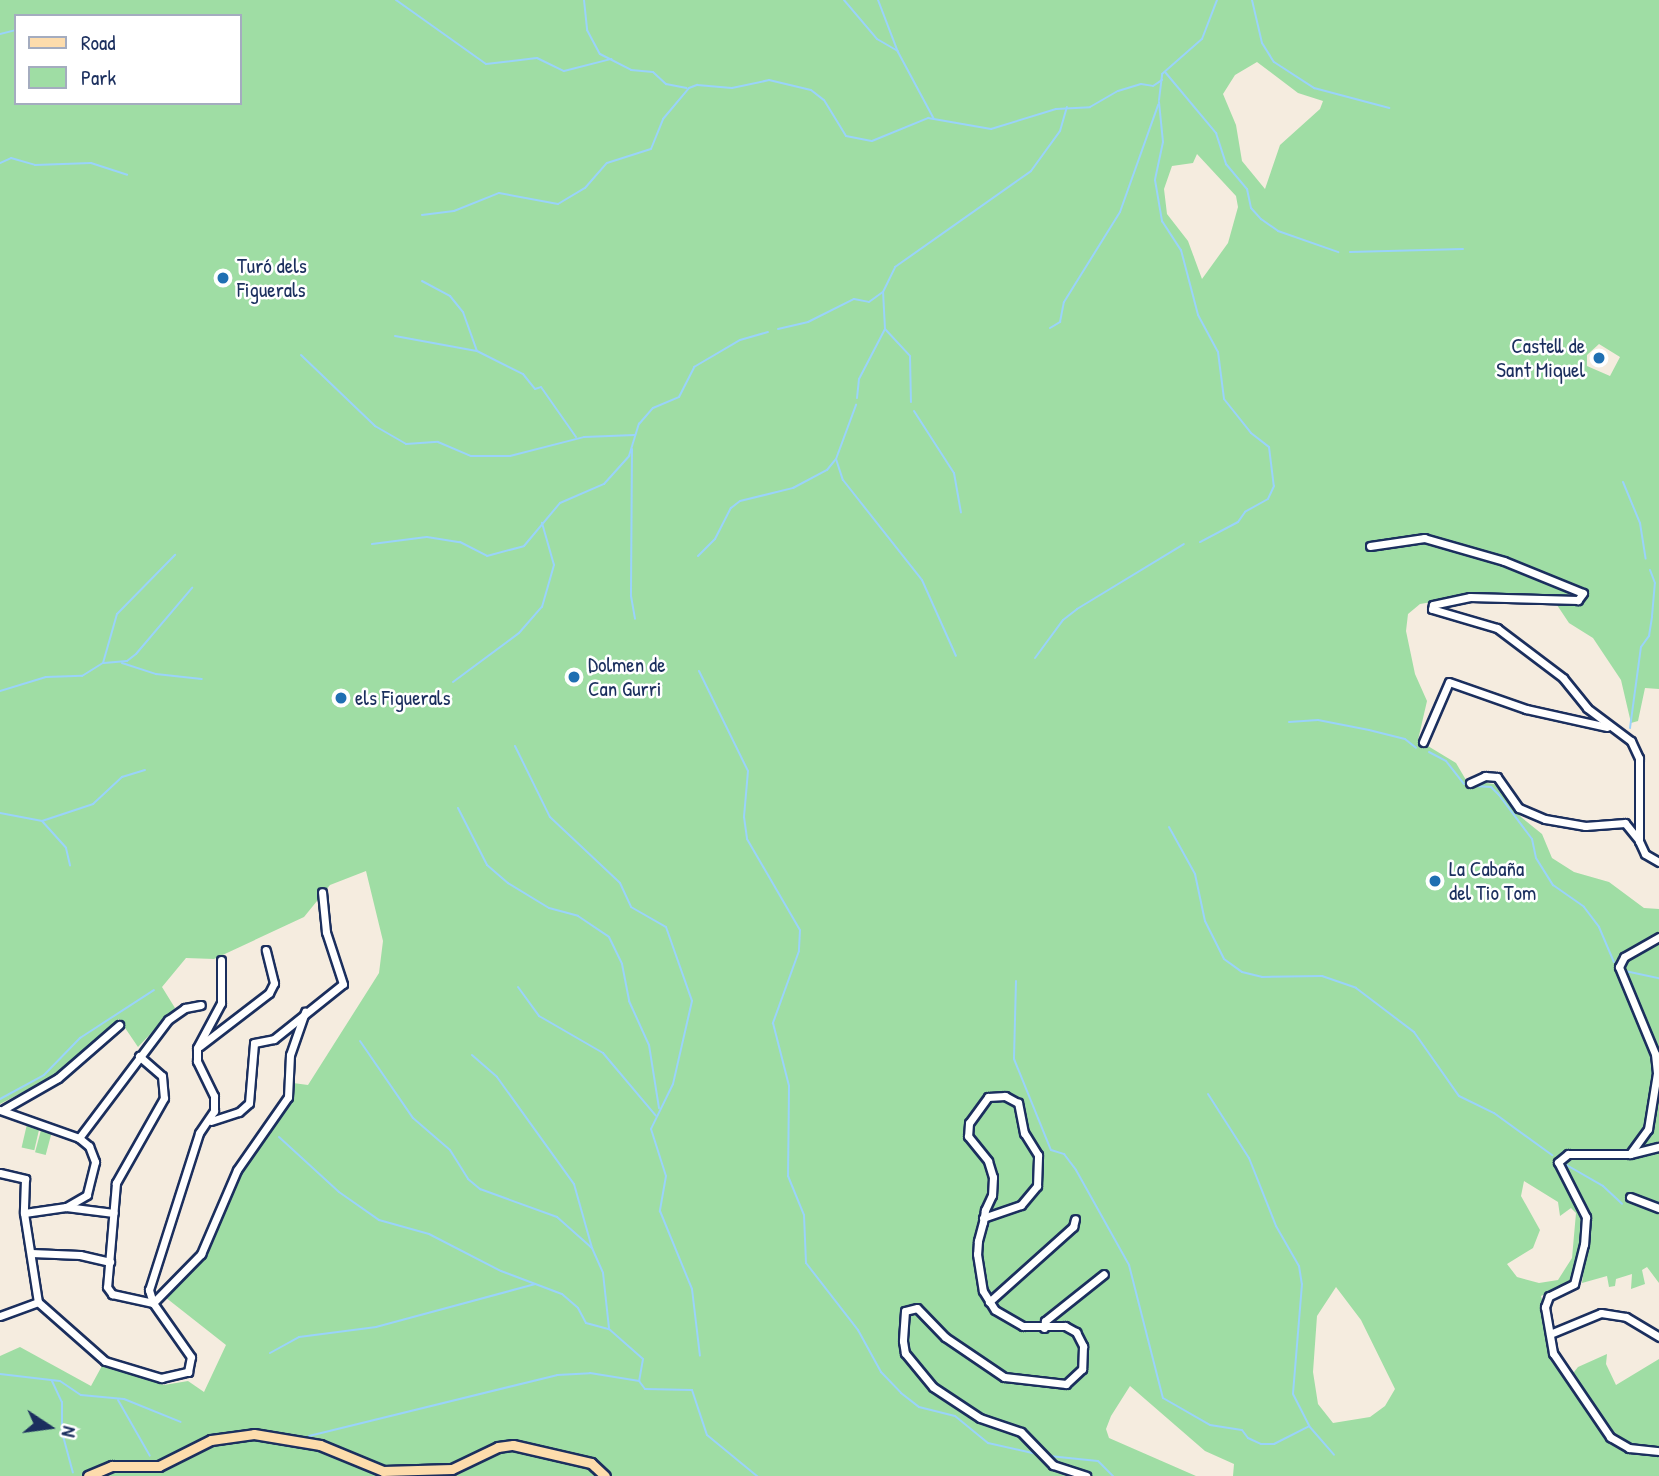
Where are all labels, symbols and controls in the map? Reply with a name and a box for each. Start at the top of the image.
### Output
legend [14,14,242,105]
text: Road [81,28,115,57]
text: Park [81,63,116,92]
place label: Turó dels Figuerals [237,253,307,303]
marker: Turó dels Figuerals [215,270,231,286]
place label: Castell de Sant Miquel [1496,333,1585,383]
marker: Castell de Sant Miquel [1591,350,1607,366]
place label: Dolmen de Can Gurri [588,652,666,702]
marker: Dolmen de Can Gurri [566,669,582,685]
place label: els Figuerals [355,685,451,711]
marker: els Figuerals [333,690,349,706]
place label: La Cabaña del Tio Tom [1449,856,1536,906]
marker: La Cabaña del Tio Tom [1427,873,1443,889]
north arrow [14,1392,84,1462]
text: N [56,1424,83,1440]

